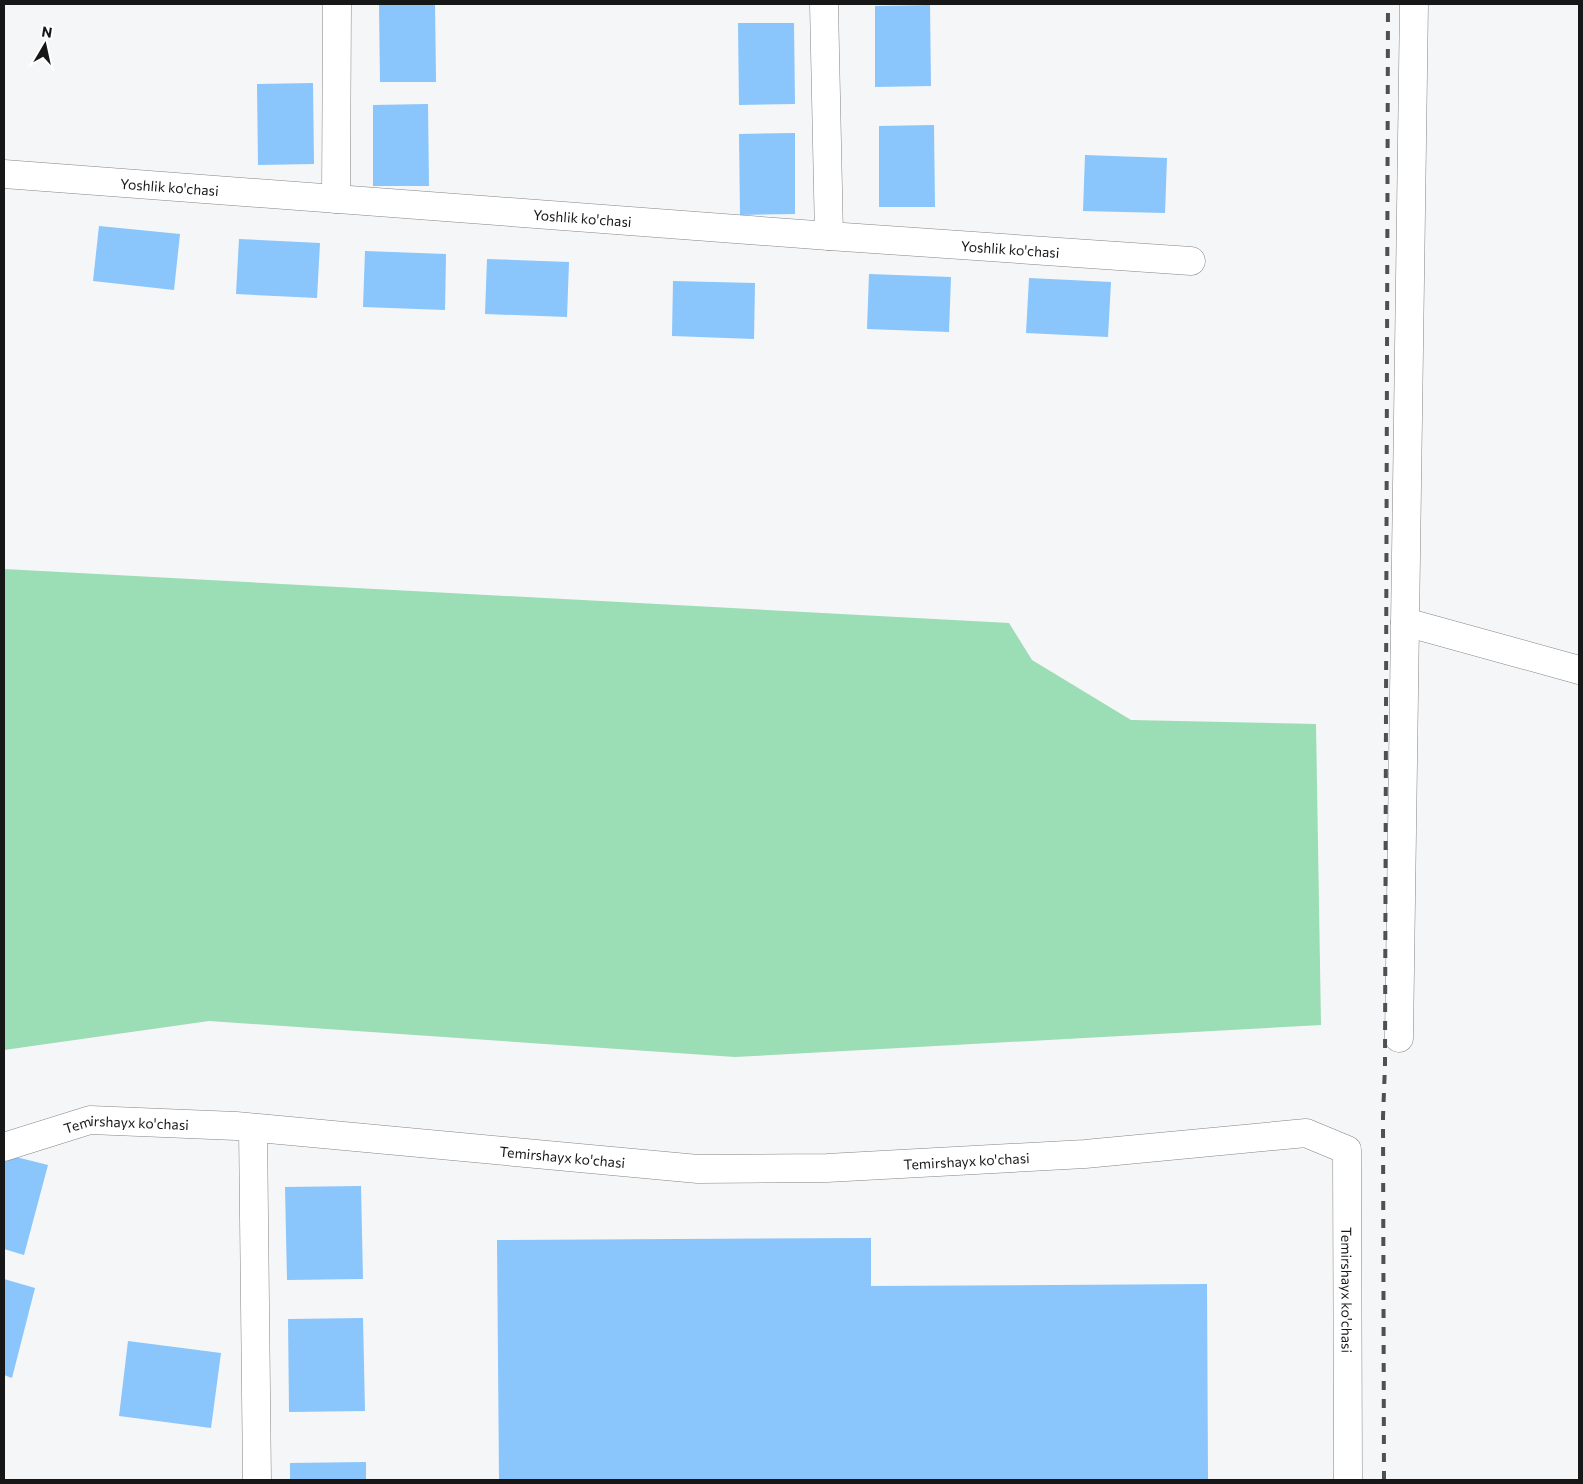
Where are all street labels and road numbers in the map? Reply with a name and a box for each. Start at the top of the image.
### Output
street label: Yoshlik ko'chasi [120,174,219,199]
street label: Yoshlik ko'chasi [533,205,632,230]
street label: Yoshlik ko'chasi [960,237,1060,260]
street label: Temirshayx ko'chasi [61,1112,189,1136]
street label: Temirshayx ko'chasi [499,1142,626,1171]
street label: Temirshayx ko'chasi [903,1149,1030,1172]
street label: Temirshayx ko'chasi [1339,1227,1356,1353]

